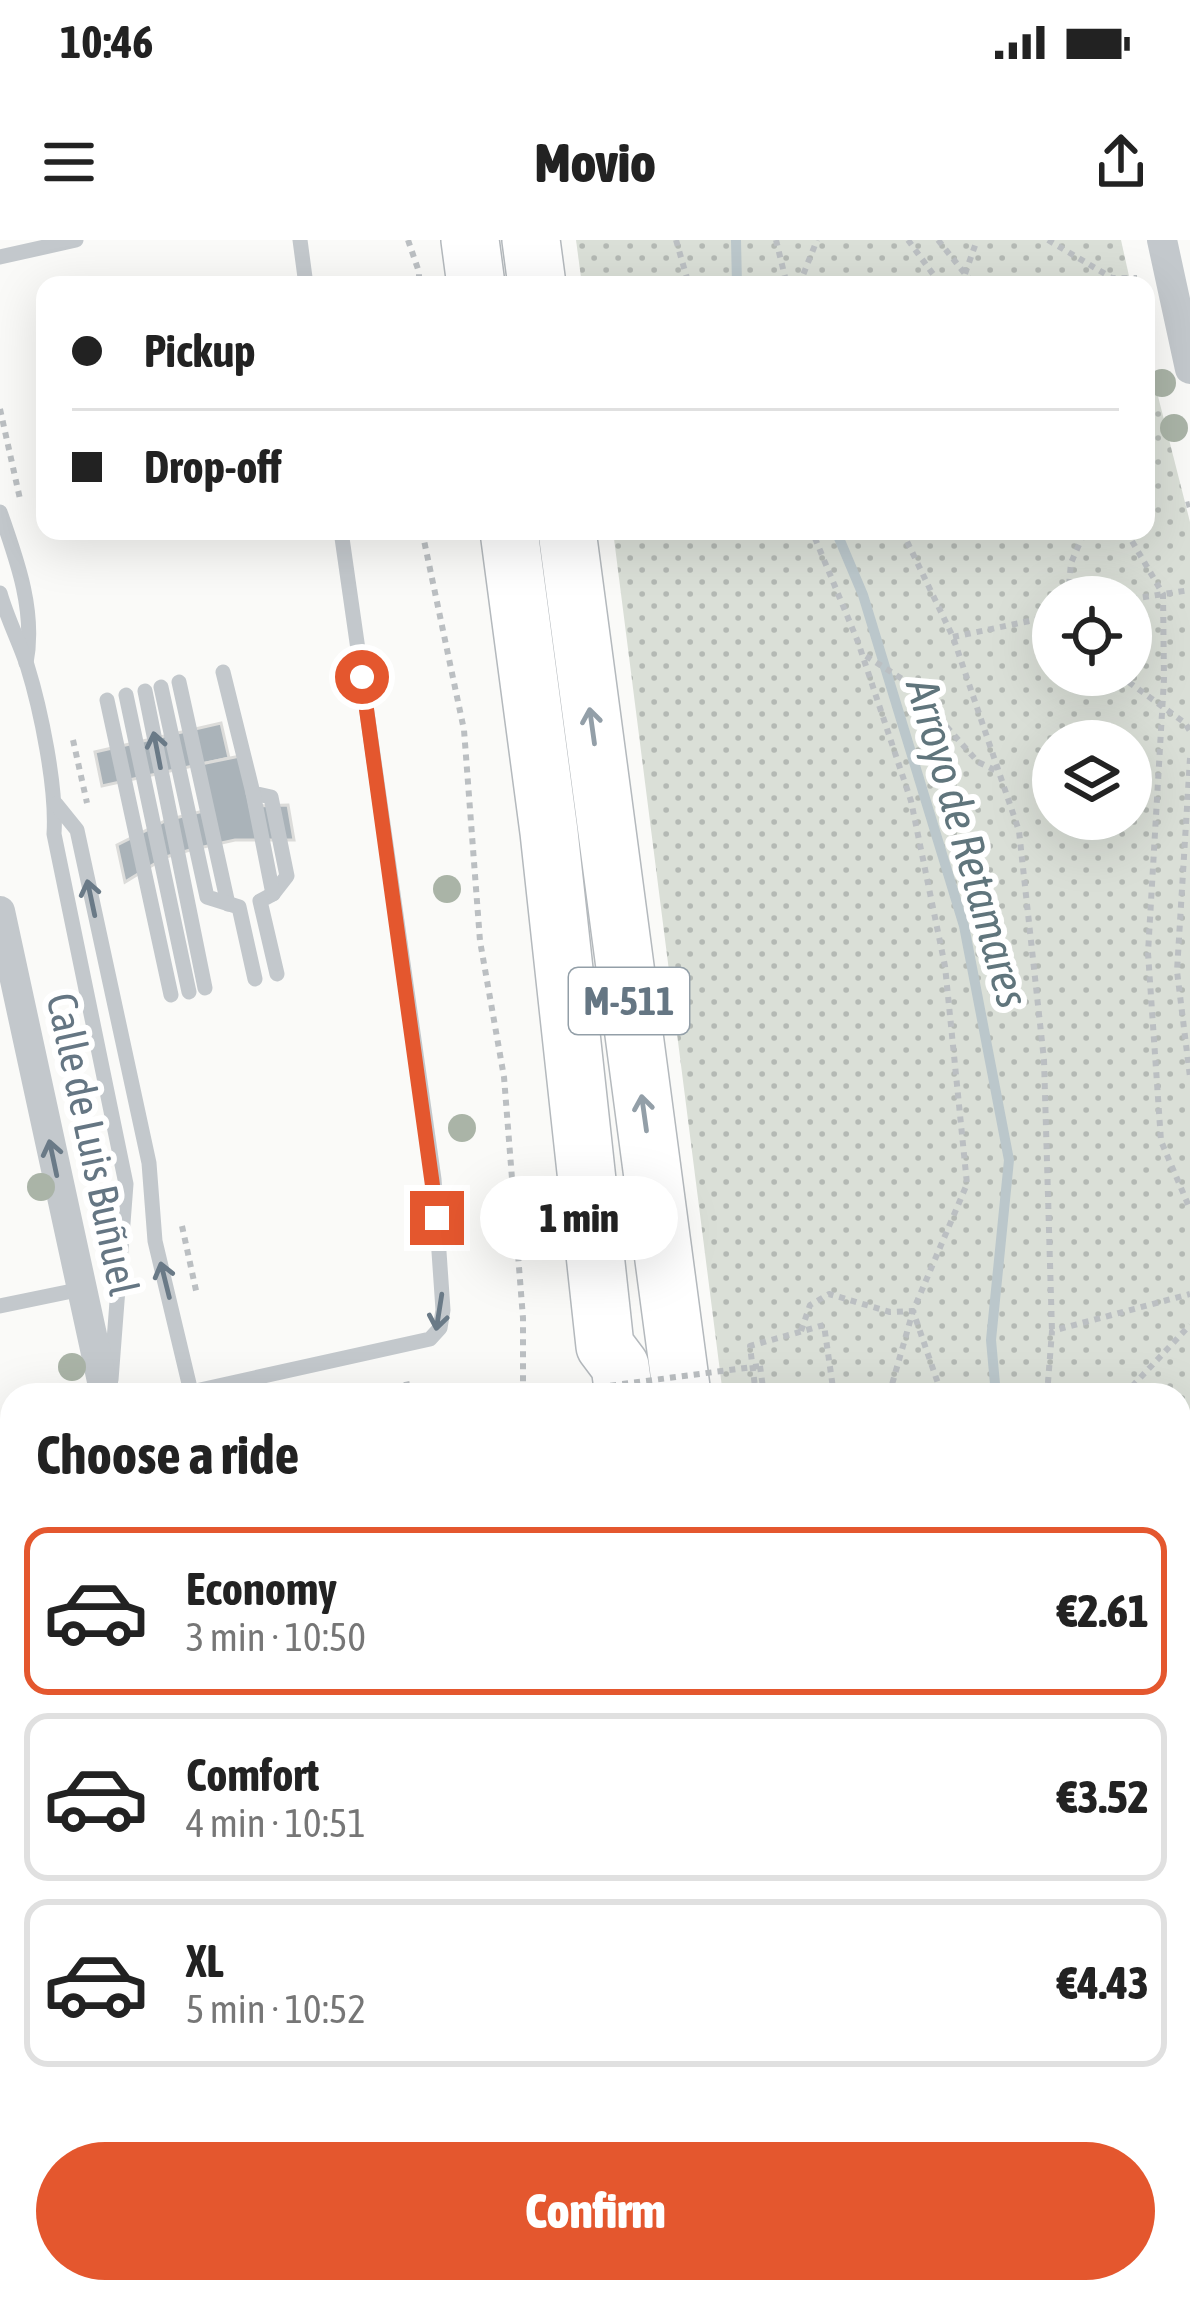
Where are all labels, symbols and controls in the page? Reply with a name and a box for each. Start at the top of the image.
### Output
text: 10:46 [60,16,154,68]
icon: menu [36,129,102,195]
icon: share [1088,129,1154,195]
text: Movio [534,132,656,193]
text: Pickup [144,325,255,377]
text: Drop-off [144,441,282,493]
map controls [1032,576,1152,840]
button: locate [1032,576,1152,696]
route start [335,650,389,704]
water label: Arroyo de Retamares [896,672,1040,1013]
one-way arrow [580,707,603,746]
button: layers [1032,720,1152,840]
one-way arrow [145,732,167,771]
one-way arrow [79,879,102,918]
road number: M-511 [569,968,689,1034]
street label: Calle de Luis Buñuel [38,989,148,1299]
one-way arrow [632,1094,655,1133]
one-way arrow [41,1139,64,1177]
callout: 1 min [479,1176,677,1260]
route end [410,1191,464,1245]
text: 1 min [539,1196,619,1240]
one-way arrow [153,1262,175,1300]
one-way arrow [427,1292,450,1331]
text: Choose a ride [36,1424,299,1485]
icon: car [42,1557,150,1665]
text: Economy [186,1563,337,1615]
text: €2.61 [1057,1585,1149,1637]
text: 3 min · 10:50 [186,1615,366,1659]
icon: car [42,1743,150,1851]
text: Comfort [186,1749,319,1801]
text: €3.52 [1057,1771,1149,1823]
text: 4 min · 10:51 [186,1801,366,1845]
icon: car [42,1929,150,2037]
text: XL [186,1935,224,1987]
text: €4.43 [1057,1957,1149,2009]
text: 5 min · 10:52 [186,1987,366,2031]
button: Confirm [36,2142,1155,2280]

